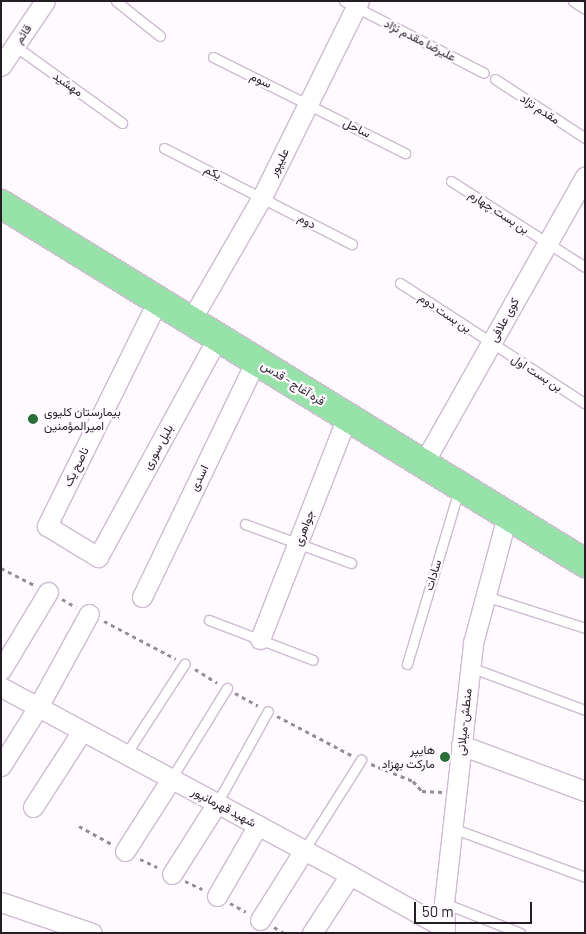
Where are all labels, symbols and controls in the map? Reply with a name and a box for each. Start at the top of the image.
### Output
street label: علیرضا مقدم نژاد [382,16,458,64]
street label: قائم [11,22,35,46]
street label: مهشید [50,69,86,99]
street label: سوم [248,69,274,91]
street label: مقدم نژاد [517,91,563,127]
street label: ساحل [341,115,373,141]
street label: علیپور [266,146,292,178]
street label: یکم [202,162,224,182]
street label: بن بست چهارم [466,187,532,237]
street label: دوم [296,210,318,232]
street label: بن بست دوم [416,290,474,336]
street label: کوی علافی [486,295,522,345]
street label: بن بست اول [509,351,565,395]
street label: قره آغاج - قدس [258,358,328,408]
place label: بیمارستان کلیوی امیرالمؤمنین [44,405,121,433]
marker: بیمارستان کلیوی امیرالمؤمنین [26,412,40,426]
street label: بلبل سوری [140,422,176,472]
street label: ناصح یک [60,445,92,489]
street label: اسدی [187,463,211,493]
street label: جواهری [291,508,317,548]
street label: سادات [421,558,445,592]
street label: منطش-میلانی [453,688,475,756]
place label: هایپر مارکت بهزاد [382,743,435,771]
marker: هایپر مارکت بهزاد [439,751,451,763]
street label: شهید قهرمانپور [189,784,259,830]
scale bar [416,892,534,924]
text: 50 m [422,902,454,920]

